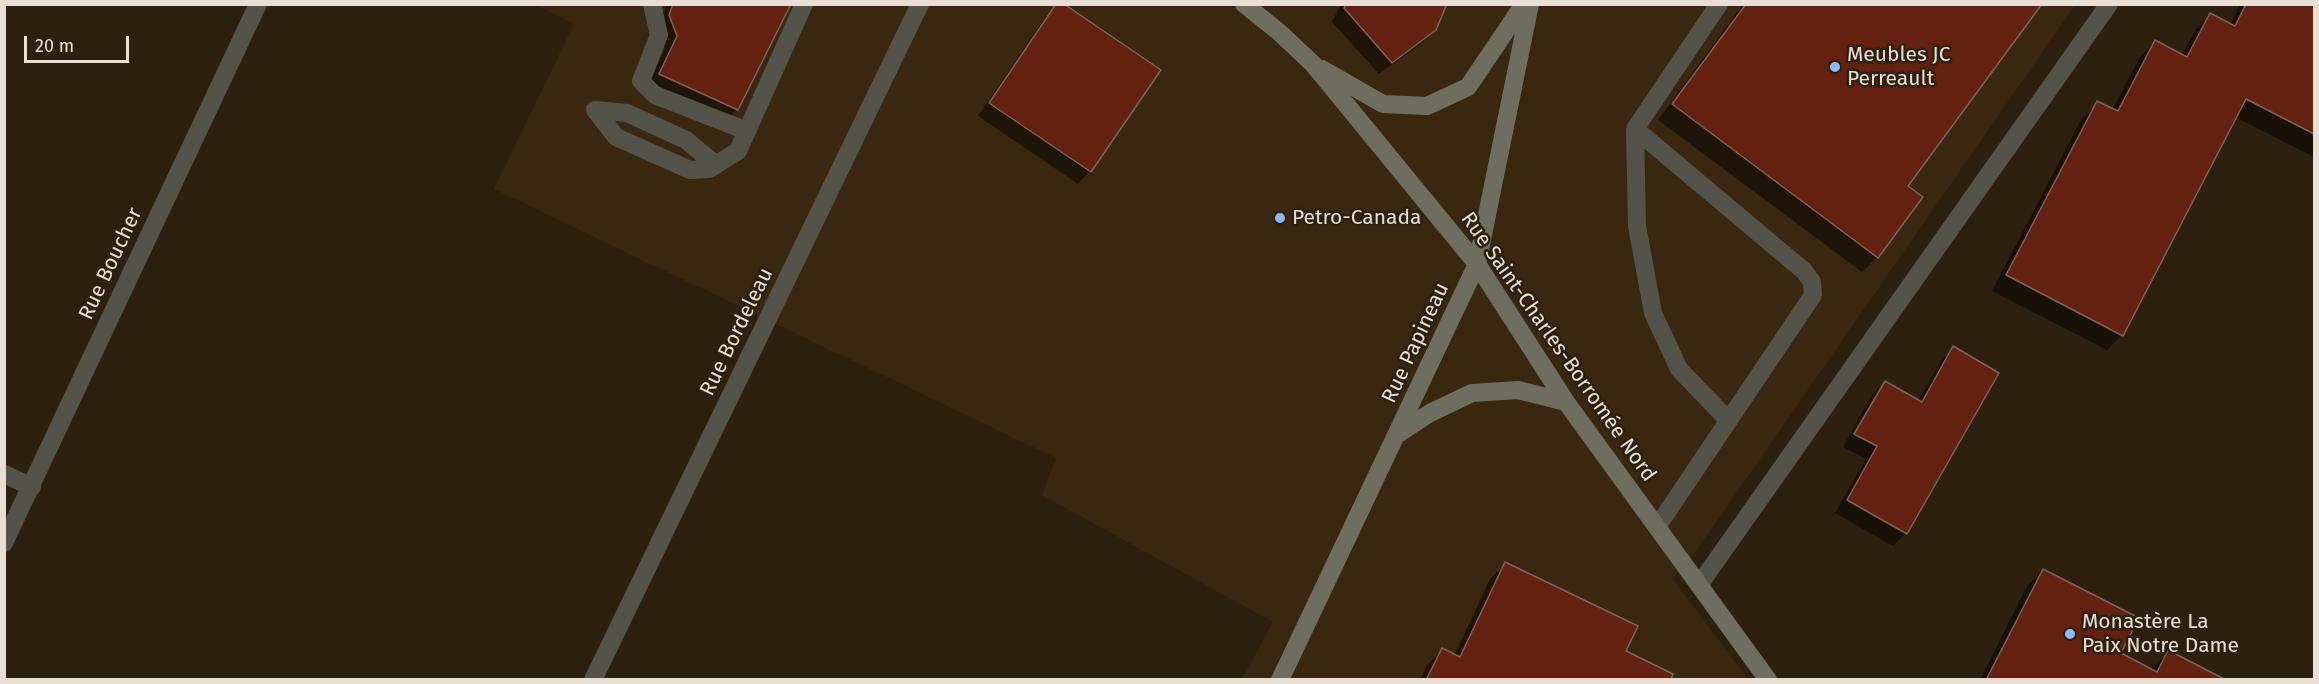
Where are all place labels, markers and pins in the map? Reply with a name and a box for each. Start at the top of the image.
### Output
place label: Meubles JC Perreault [1847,42,1951,92]
marker: Meubles JC Perreault [1828,60,1842,74]
place label: Petro-Canada [1292,205,1421,231]
marker: Petro-Canada [1273,211,1287,225]
place label: Monastère La Paix Notre Dame [2082,609,2239,659]
marker: Monastère La Paix Notre Dame [2063,627,2077,641]

